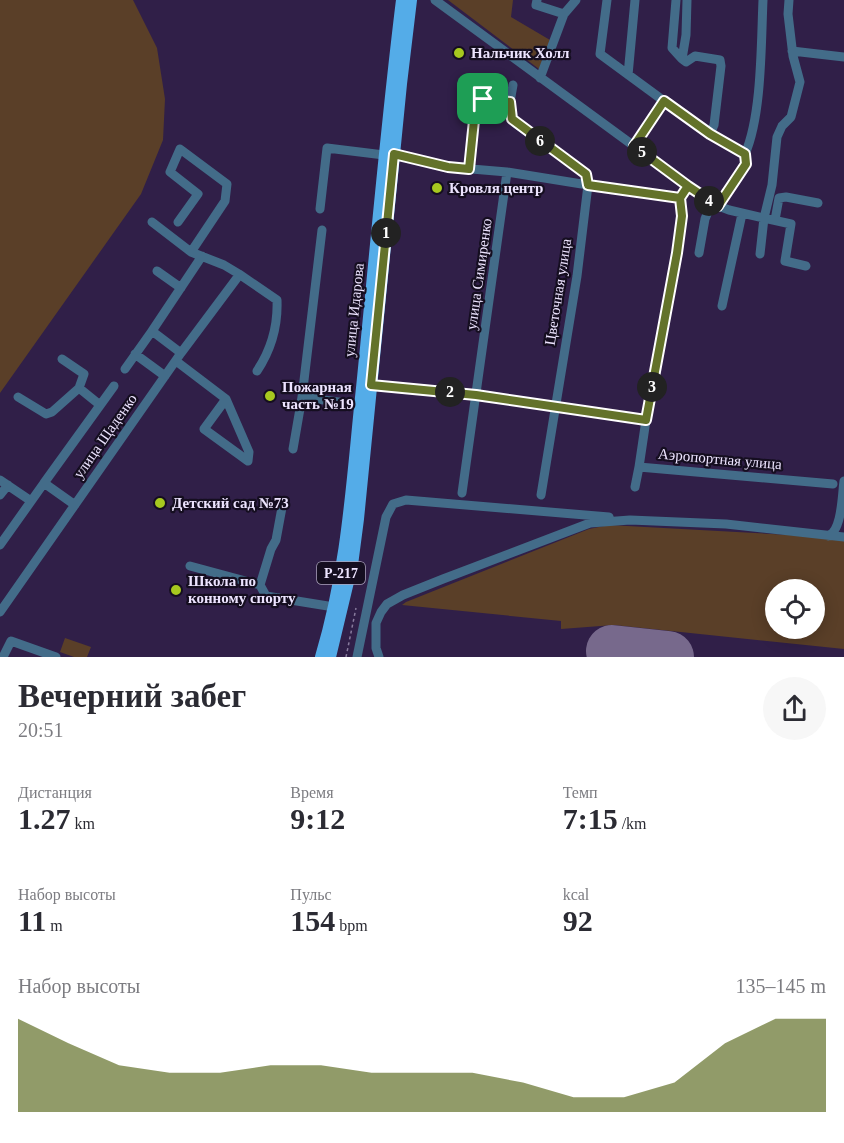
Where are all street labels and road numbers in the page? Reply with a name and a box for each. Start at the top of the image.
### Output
street label: улица Симиренко [463,217,495,331]
street label: Цветочная улица [542,237,574,347]
street label: улица Идарова [341,262,367,358]
street label: улица Щаденко [70,391,140,481]
street label: Аэропортная улица [658,446,783,472]
road number: Р-217 [317,562,365,584]

